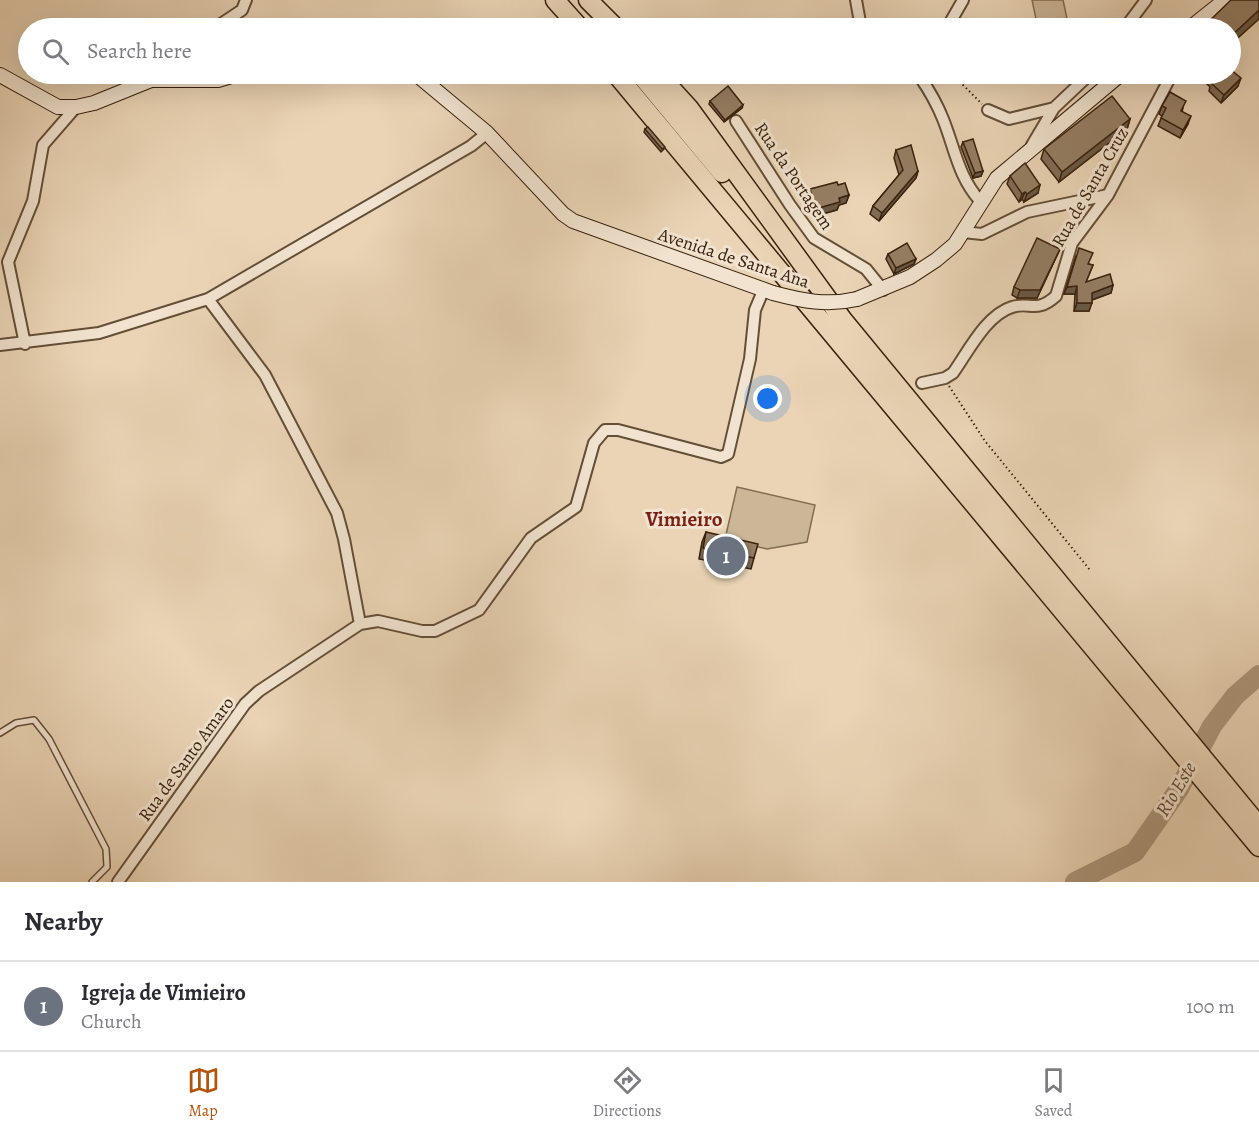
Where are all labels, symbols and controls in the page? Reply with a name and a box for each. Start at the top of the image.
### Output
search box [18,18,1241,84]
icon: search [39,35,72,68]
text: Search here [87,36,192,66]
street label: Rua da Portagem [749,117,839,235]
street label: Rua de Santa Cruz [1046,123,1134,251]
street label: Avenida de Santa Ana [654,222,813,294]
your location [753,384,782,413]
district label: Vimieiro [644,505,723,533]
pin: 1 [706,534,746,578]
street label: Rua de Santo Amaro [133,692,239,826]
water label: Rio Este [1149,757,1203,821]
text: Nearby [24,904,103,939]
text: Igreja de Vimieiro [81,978,246,1008]
text: 1 [40,993,47,1020]
text: 100 m [1186,993,1235,1020]
text: Church [81,1008,142,1035]
tab: Map [187,1064,220,1122]
tab: Directions [593,1064,661,1122]
tab: Saved [1034,1064,1072,1122]

